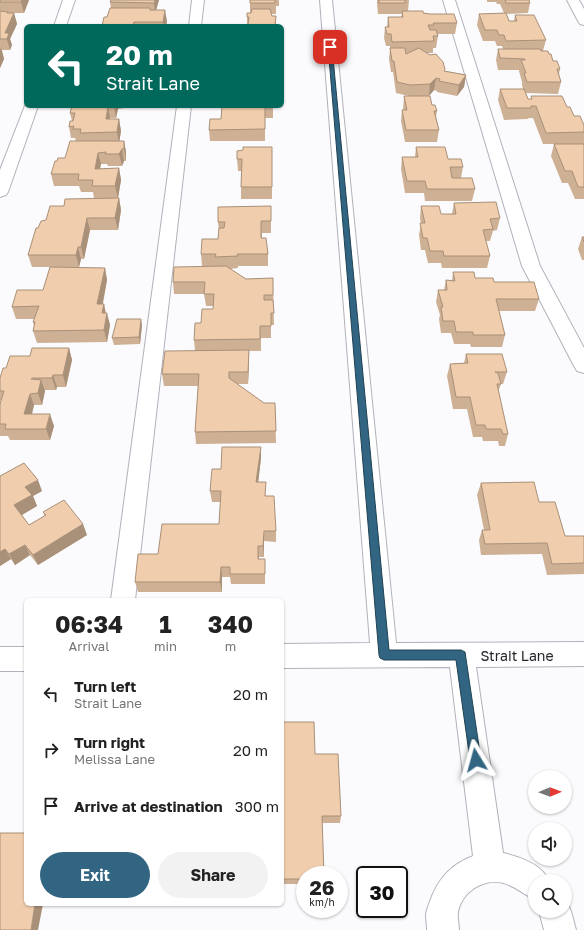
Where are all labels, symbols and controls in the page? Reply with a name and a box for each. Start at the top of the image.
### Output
pin [313,30,347,64]
icon: arrive [319,36,341,58]
text: 20 m [106,38,173,71]
icon: left [40,40,92,92]
text: Strait Lane [106,72,200,94]
text: 06:34 [55,609,123,638]
text: 1 [159,609,172,638]
text: 340 [208,609,253,638]
text: Arrival [69,638,109,654]
text: min [154,638,177,654]
text: m [225,638,236,654]
street label: Strait Lane [480,647,554,664]
text: Turn left [74,677,136,695]
icon: left [40,683,62,705]
text: 20 m [233,685,268,703]
text: Strait Lane [74,695,142,711]
text: Turn right [74,733,145,751]
icon: right [40,739,62,761]
position arrow [455,739,497,781]
text: 20 m [233,741,268,759]
text: Melissa Lane [74,751,155,767]
north arrow [528,770,572,814]
map controls [528,770,572,918]
icon: arrive [40,795,62,817]
text: Arrive at destination [74,797,223,815]
text: 300 m [235,797,279,815]
button: sound [528,822,572,866]
button: Exit [40,852,150,898]
button: Share [158,852,268,898]
speed limit sign: 30 [356,866,408,918]
button: search [528,874,572,918]
text: 26 [310,875,334,899]
text: km/h [309,896,335,908]

